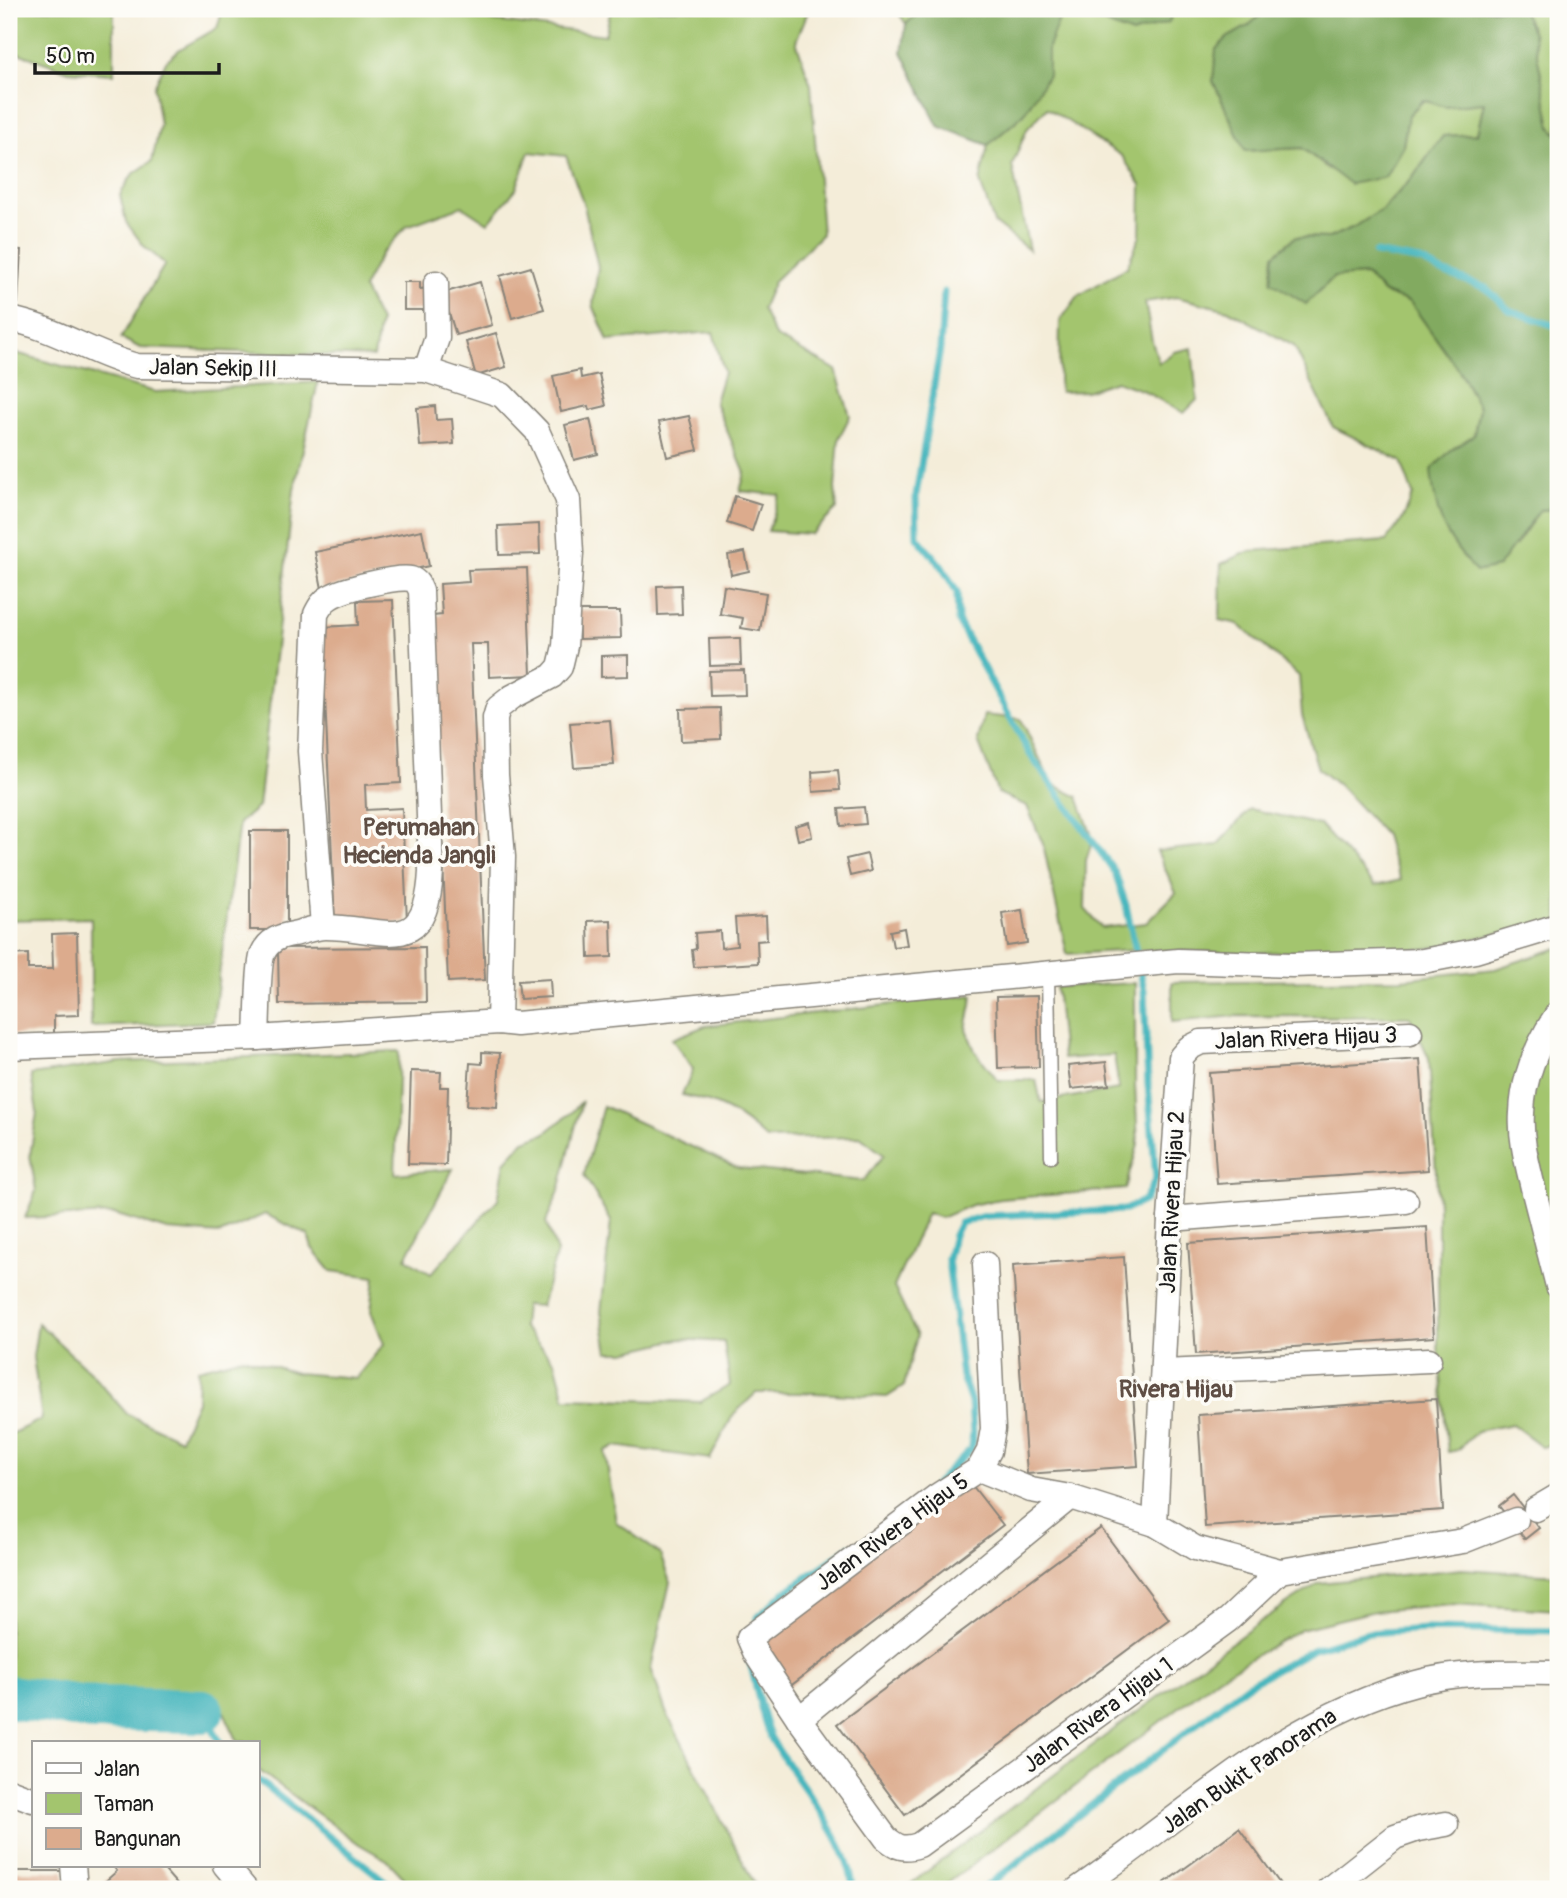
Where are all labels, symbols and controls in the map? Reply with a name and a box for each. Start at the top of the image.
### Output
scale bar [35,32,219,76]
text: 50 m [46,43,95,70]
street label: Jalan Sekip III [148,352,278,384]
district label: Perumahan Hecienda Jangli [342,813,496,870]
street label: Jalan Rivera Hijau 3 [1214,1020,1398,1056]
street label: Jalan Rivera Hijau 2 [1153,1110,1191,1294]
district label: Rivera Hijau [1119,1375,1233,1404]
street label: Jalan Rivera Hijau 5 [810,1467,974,1597]
street label: Jalan Rivera Hijau 1 [1017,1651,1179,1779]
street label: Jalan Bukit Panorama [1156,1702,1342,1840]
legend [32,1741,259,1867]
text: Jalan [94,1756,140,1783]
text: Taman [94,1791,154,1818]
text: Bangunan [94,1826,181,1853]

